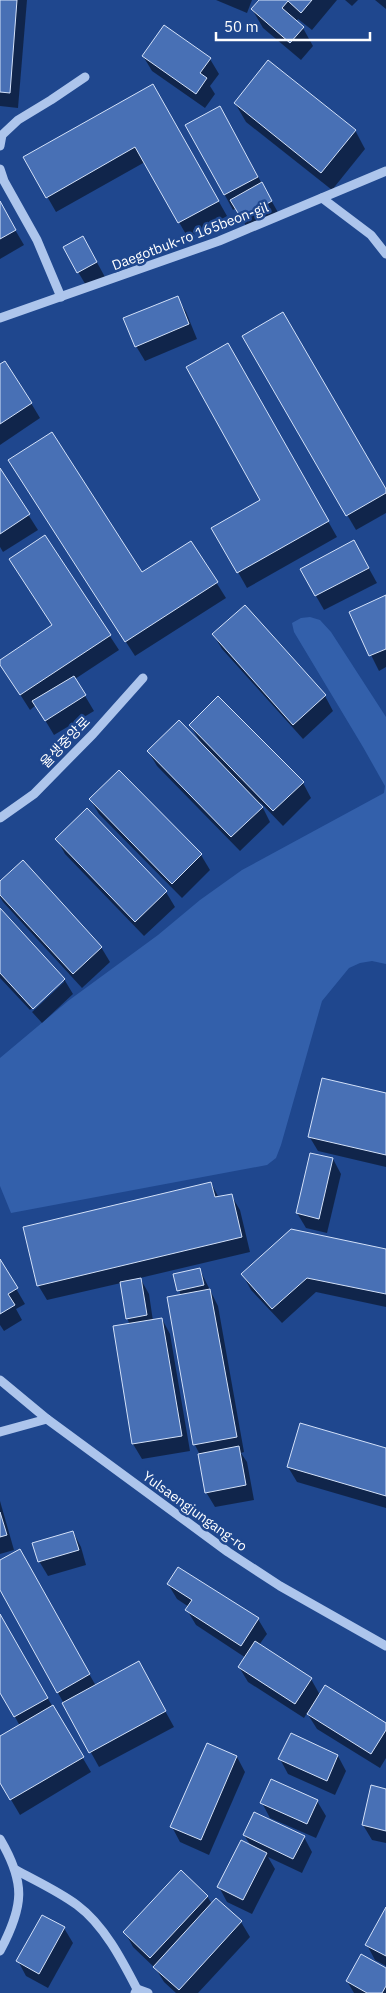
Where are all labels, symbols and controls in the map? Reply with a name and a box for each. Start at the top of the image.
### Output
scale bar [216,10,370,42]
text: 50 m [224,17,259,36]
street label: Daegotbuk-ro 165beon-gil [109,198,271,274]
street label: 율생중앙로 [36,713,94,771]
street label: Yulsaengjungang-ro [139,1467,251,1555]

